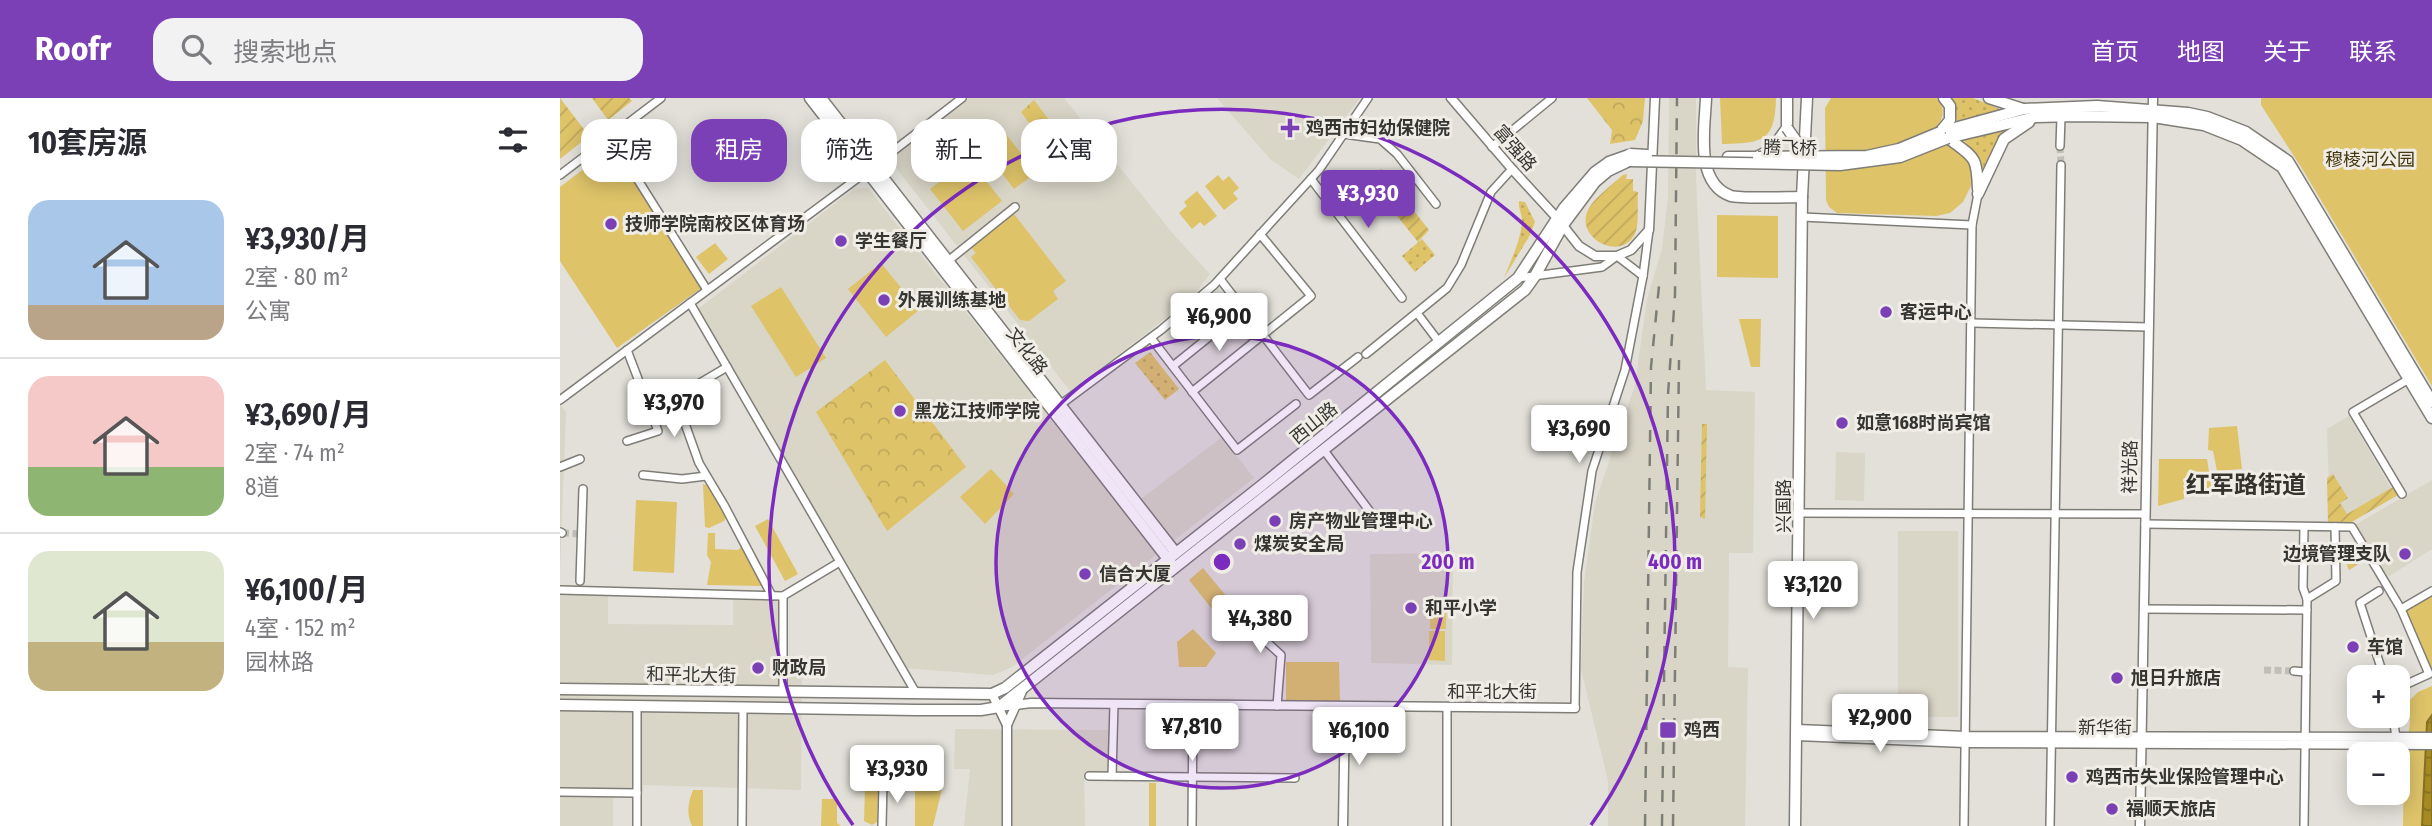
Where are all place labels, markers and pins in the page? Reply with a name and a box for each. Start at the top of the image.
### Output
place label: 鸡西市妇幼保健院 [1306,117,1450,139]
marker: 鸡西市妇幼保健院 [1280,118,1300,138]
pin: ¥3,930 [1311,170,1425,230]
place label: 技师学院南校区体育场 [625,213,805,235]
marker: 技师学院南校区体育场 [603,216,619,232]
place label: 学生餐厅 [855,230,927,252]
marker: 学生餐厅 [833,233,849,249]
place label: 外展训练基地 [898,289,1006,311]
marker: 外展训练基地 [876,292,892,308]
pin: ¥6,900 [1162,294,1276,353]
place label: 客运中心 [1900,301,1972,323]
marker: 客运中心 [1878,304,1894,320]
pin: ¥3,970 [617,380,731,439]
place label: 黑龙江技师学院 [914,400,1040,422]
marker: 黑龙江技师学院 [892,403,908,419]
pin: ¥3,690 [1522,406,1636,465]
place label: 如意168时尚宾馆 [1856,412,1991,434]
marker: 如意168时尚宾馆 [1834,415,1850,431]
place label: 房产物业管理中心 [1289,510,1433,532]
marker: 房产物业管理中心 [1267,513,1283,529]
place label: 煤炭安全局 [1254,533,1344,555]
marker: 煤炭安全局 [1232,536,1248,552]
place label: 边境管理支队 [2283,543,2391,565]
marker: 边境管理支队 [2397,546,2413,562]
centre of rings [1210,550,1234,574]
pin: ¥3,120 [1756,561,1870,621]
place label: 信合大厦 [1099,563,1171,585]
marker: 信合大厦 [1077,566,1093,582]
pin: ¥4,380 [1203,596,1317,655]
place label: 和平小学 [1425,597,1497,619]
marker: 和平小学 [1403,600,1419,616]
place label: 车馆 [2367,636,2403,658]
marker: 车馆 [2345,639,2361,655]
place label: 财政局 [772,657,826,679]
marker: 财政局 [750,660,766,676]
place label: 旭日升旅店 [2131,667,2221,689]
marker: 旭日升旅店 [2109,670,2125,686]
pin: ¥2,900 [1823,694,1937,754]
pin: ¥7,810 [1135,704,1249,763]
pin: ¥6,100 [1302,708,1416,767]
place label: 鸡西 [1684,719,1720,741]
marker: 鸡西 [1658,720,1678,740]
pin: ¥3,930 [840,746,954,805]
place label: 鸡西市失业保险管理中心 [2086,766,2284,788]
marker: 鸡西市失业保险管理中心 [2064,769,2080,785]
place label: 福顺天旅店 [2126,798,2216,820]
marker: 福顺天旅店 [2104,801,2120,817]

